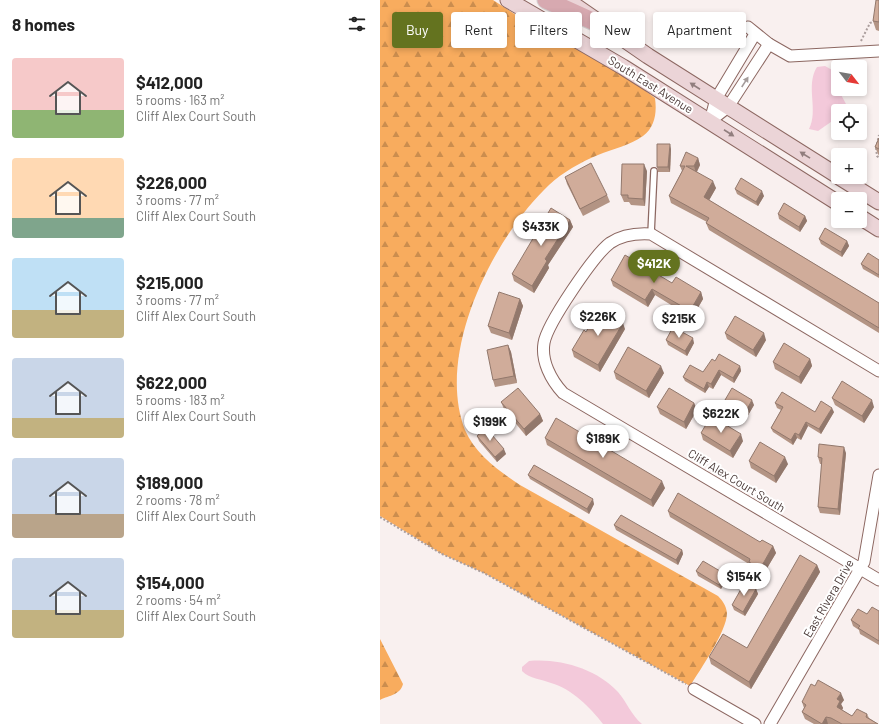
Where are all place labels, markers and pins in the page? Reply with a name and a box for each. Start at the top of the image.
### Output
pin: $433K [513,213,569,247]
pin: $412K [626,250,682,284]
pin: $226K [570,303,626,337]
pin: $215K [651,305,707,339]
pin: $622K [693,400,749,434]
pin: $199K [462,408,518,442]
pin: $189K [575,425,631,459]
pin: $154K [716,563,772,597]

